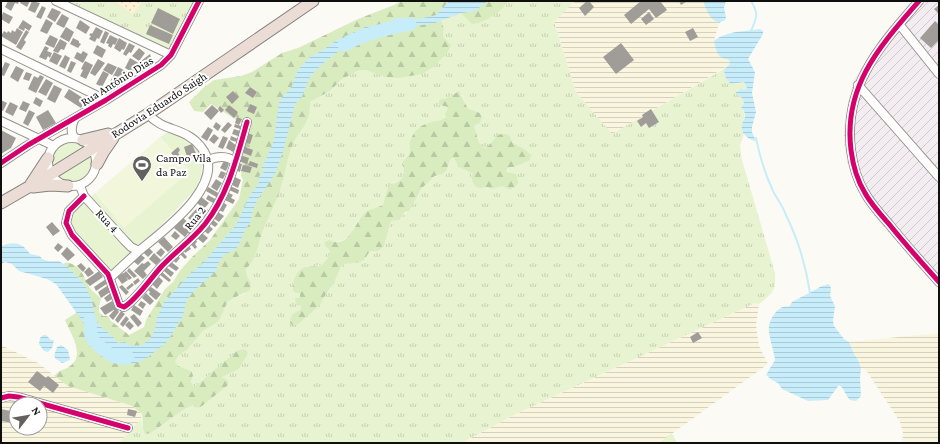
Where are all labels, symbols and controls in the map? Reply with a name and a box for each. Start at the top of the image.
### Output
street label: Rua Antônio Dias [78,53,156,109]
street label: Rodovia Eduardo Saigh [109,69,210,141]
place label: Campo Vila da Paz [156,151,212,179]
sports icon: Campo Vila da Paz [131,154,153,182]
street label: Rua 2 [181,203,209,233]
street label: Rua 4 [93,206,121,236]
north arrow [8,396,48,436]
text: N [29,405,44,418]

